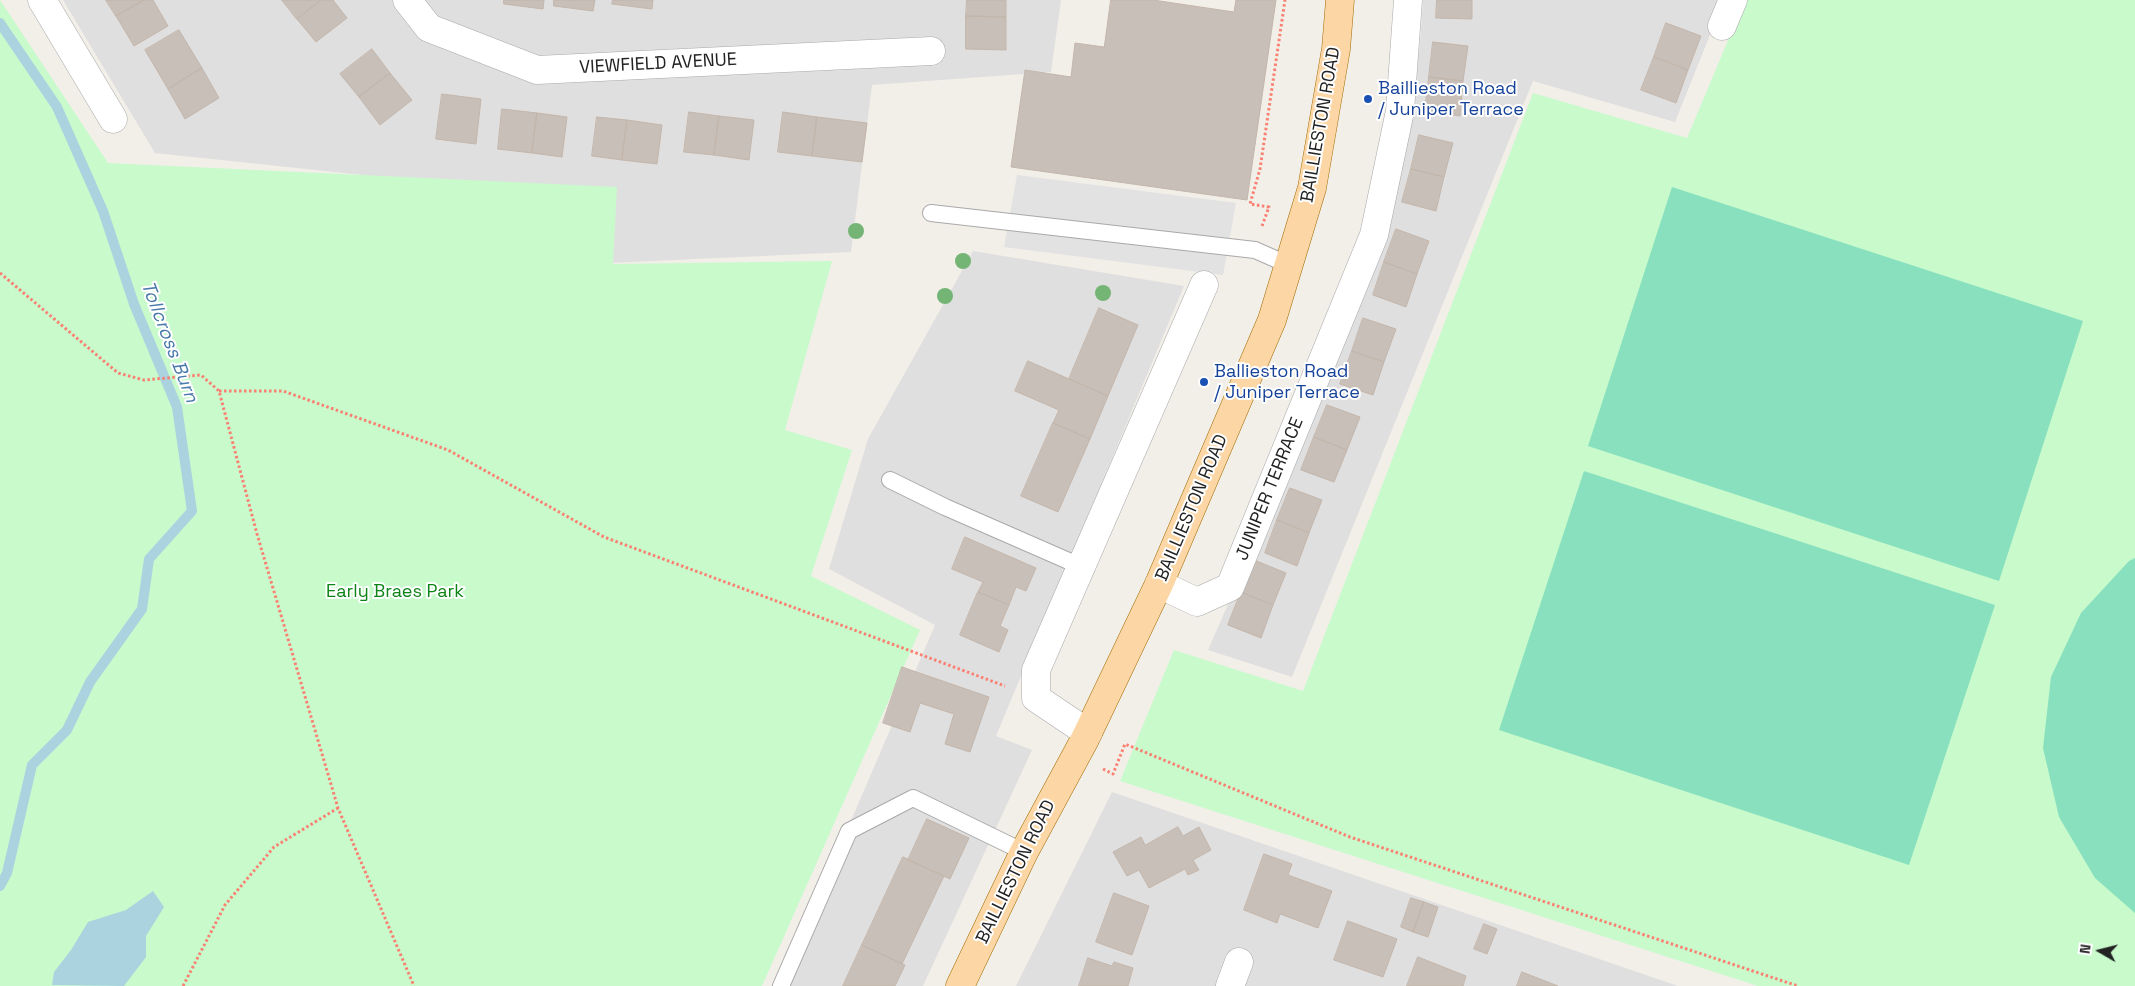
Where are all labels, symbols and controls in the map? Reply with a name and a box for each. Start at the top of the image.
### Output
street label: BAILLIESTON ROAD [1297,46,1345,204]
street label: VIEWFIELD AVENUE [579,49,737,79]
place label: Baillieston Road / Juniper Terrace [1378,78,1524,120]
marker: Baillieston Road / Juniper Terrace [1362,93,1374,105]
water label: Tollcross Burn [135,278,203,406]
place label: Ballieston Road / Juniper Terrace [1214,361,1360,404]
marker: Ballieston Road / Juniper Terrace [1198,376,1210,388]
street label: JUNIPER TERRACE [1231,414,1309,564]
street label: BAILLIESTON ROAD [1151,431,1233,585]
park label: Early Braes Park [326,581,464,603]
street label: BAILLIESTON ROAD [972,797,1060,947]
north arrow [2075,926,2125,976]
text: N [2076,943,2095,955]

